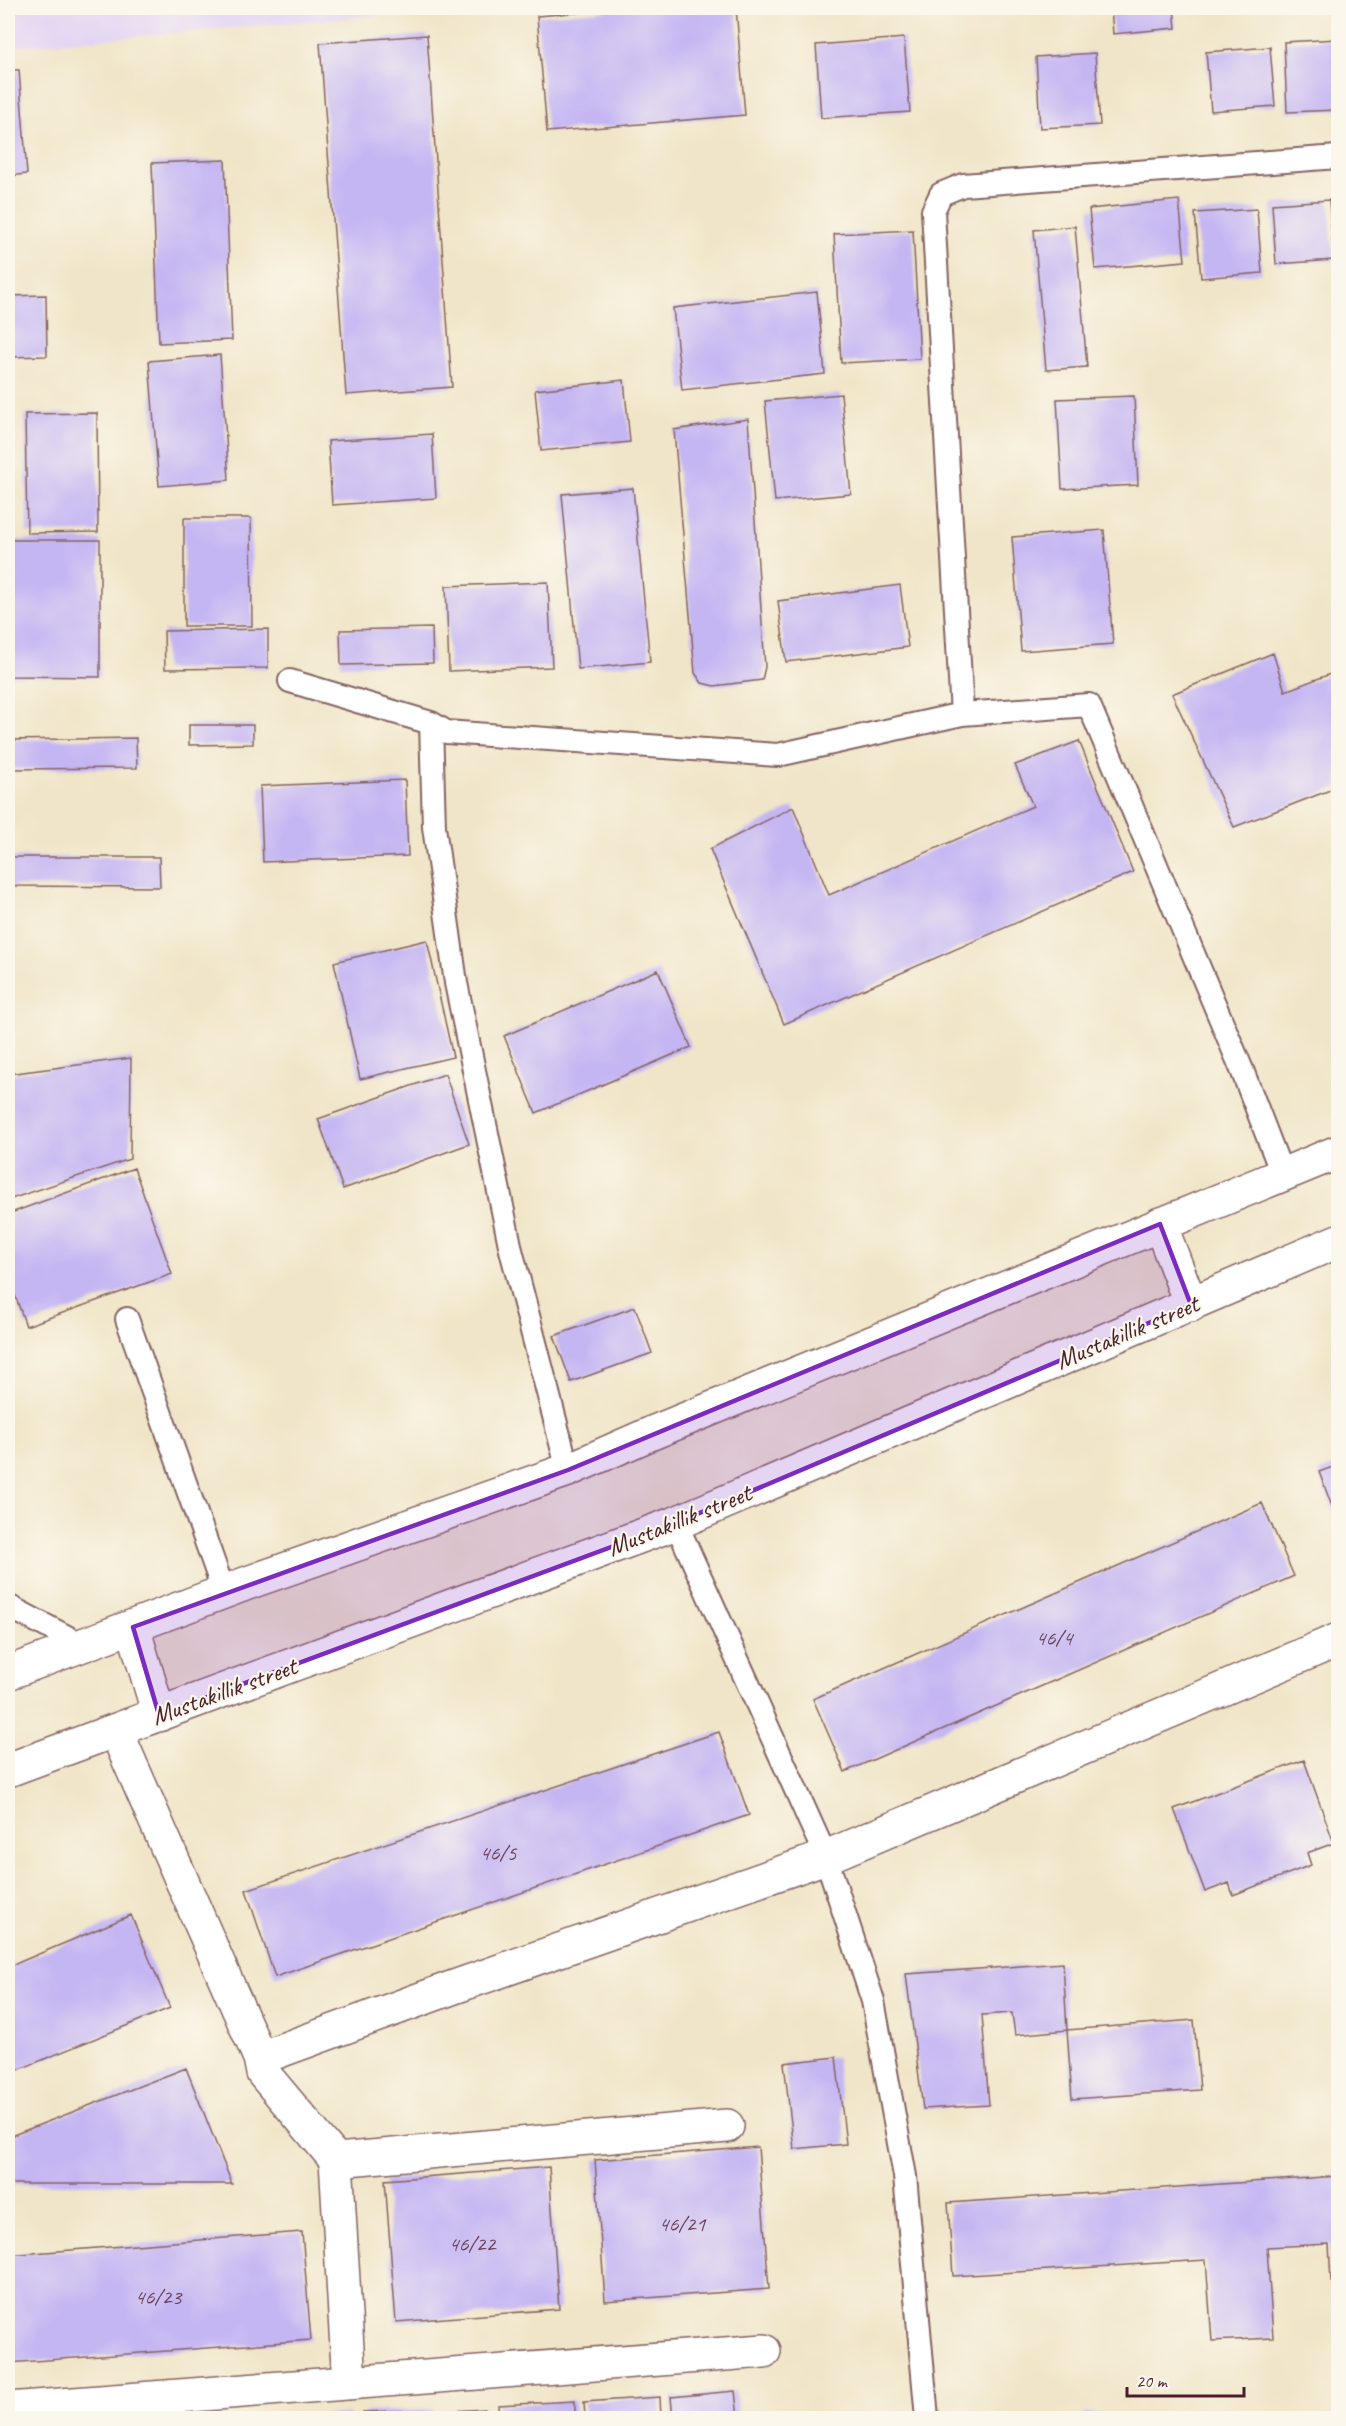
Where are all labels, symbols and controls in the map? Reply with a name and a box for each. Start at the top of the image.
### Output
street label: Mustakillik street [1051,1286,1206,1377]
street label: Mustakillik street [602,1475,758,1564]
house number: 46/4 [1036,1624,1075,1652]
street label: Mustakillik street [147,1649,303,1733]
house number: 46/5 [480,1839,518,1867]
house number: 46/21 [659,2210,707,2238]
house number: 46/22 [449,2230,498,2258]
house number: 46/23 [135,2283,184,2311]
scale bar [1127,2360,1244,2398]
text: 20 m [1136,2370,1169,2392]

